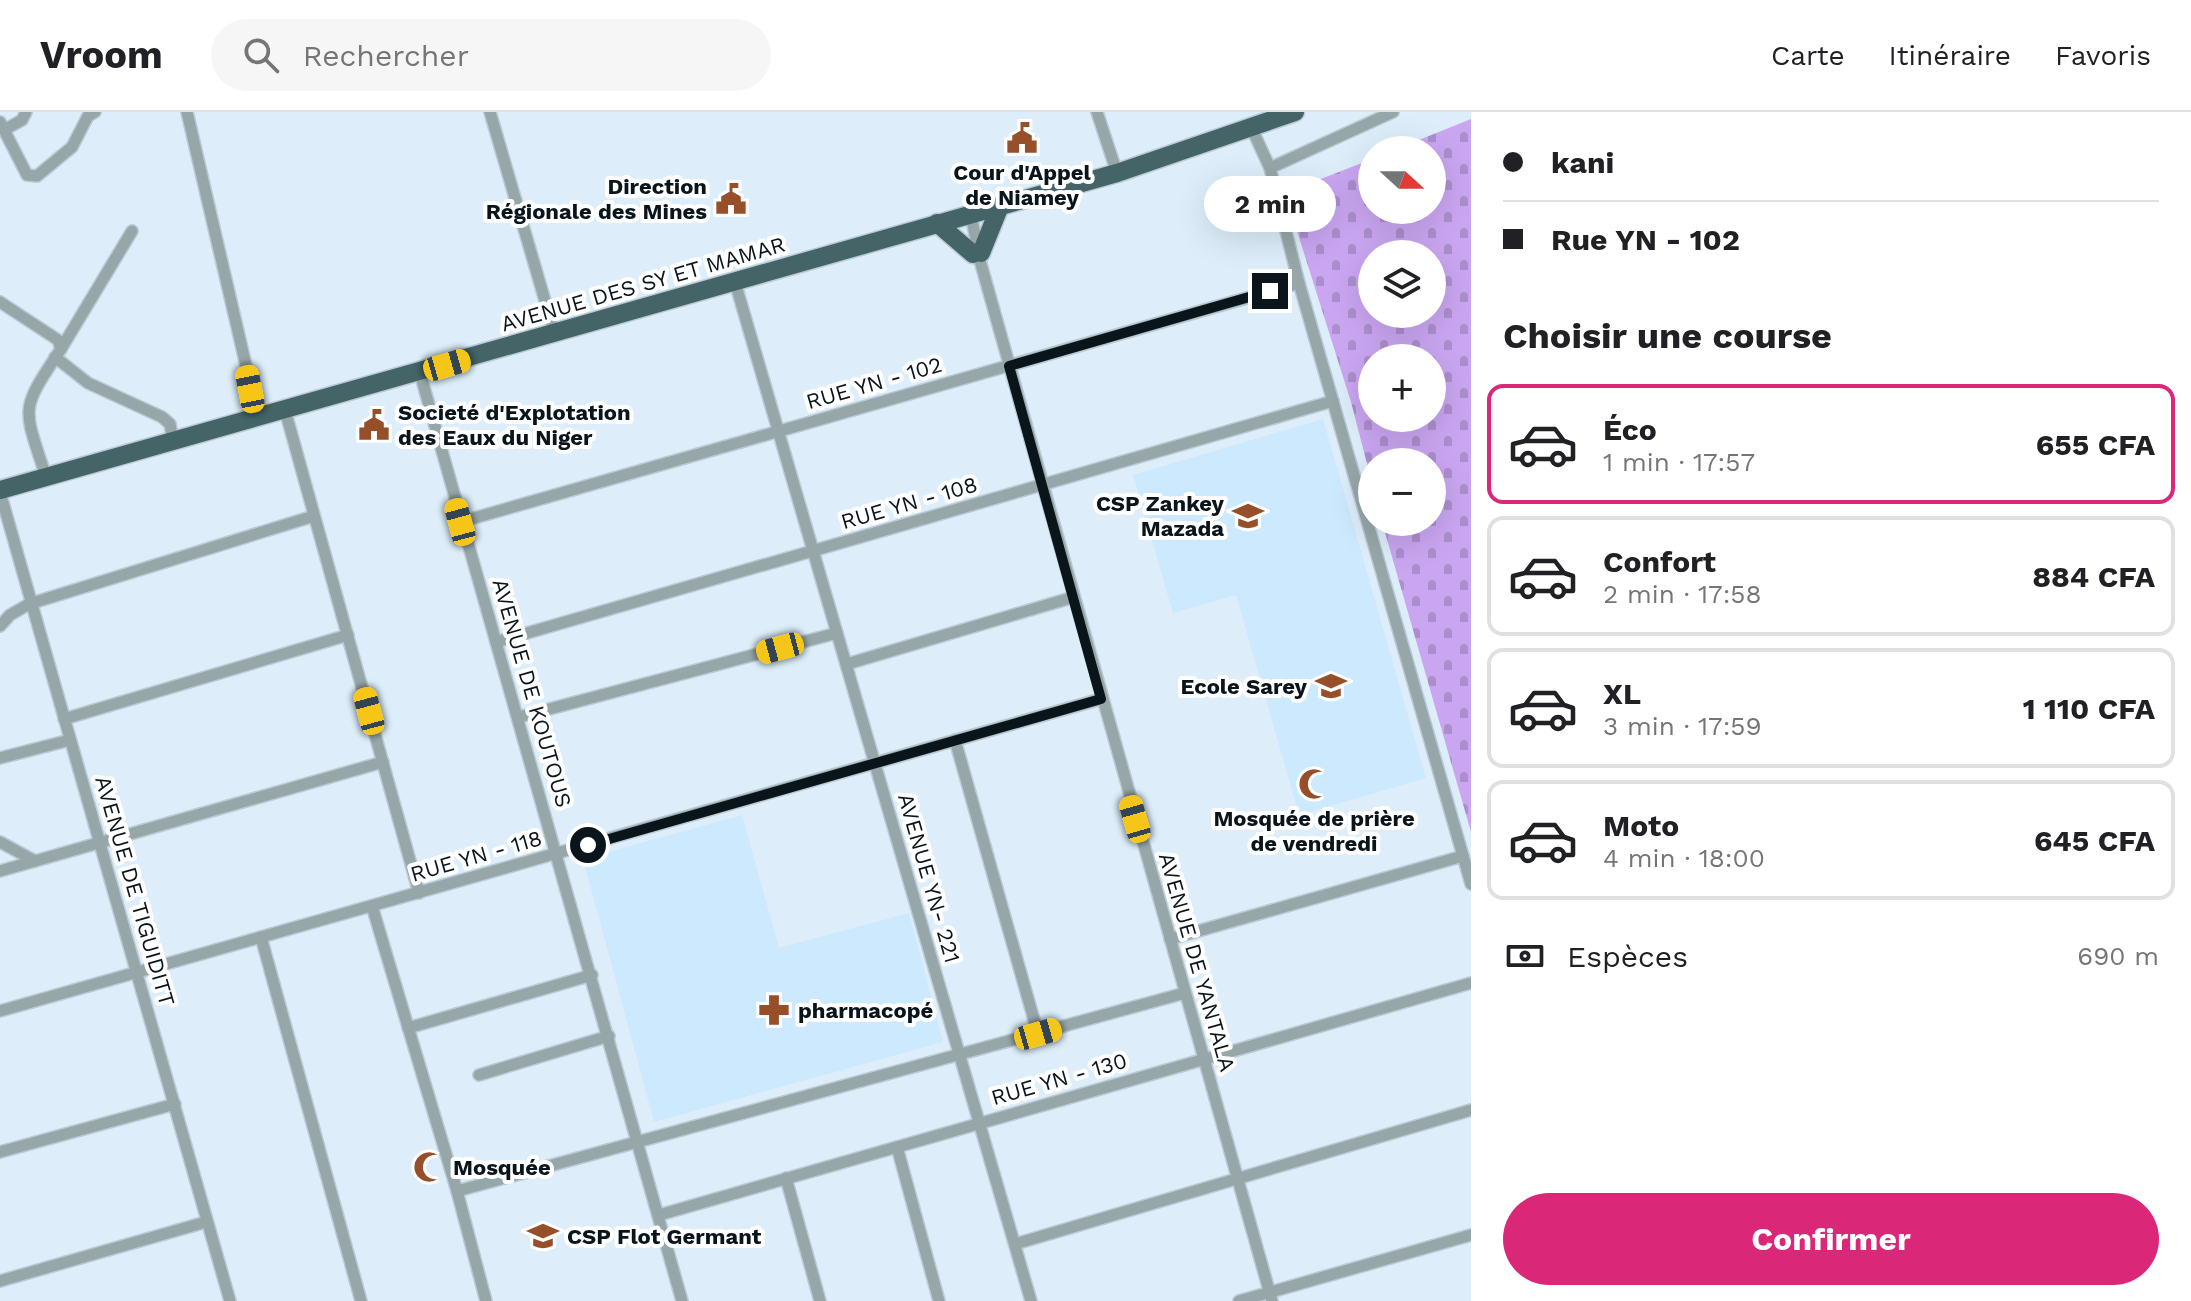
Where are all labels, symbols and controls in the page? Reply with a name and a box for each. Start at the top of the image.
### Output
search box [211,19,771,91]
text: Vroom [40,33,163,77]
icon: search [239,33,283,77]
text: Rechercher [303,38,469,73]
text: Carte [1771,39,1845,72]
text: Itinéraire [1889,39,2011,72]
text: Favoris [2055,39,2151,72]
public building icon: Cour d'Appel de Niamey [1005,121,1039,155]
north arrow [1358,136,1446,224]
map controls [1358,136,1446,536]
text: kani [1551,145,1614,180]
place label: Cour d'Appel de Niamey [953,160,1091,210]
place label: Direction Régionale des Mines [486,174,707,224]
callout: 2 min [1204,175,1336,231]
public building icon: Direction Régionale des Mines [714,182,748,216]
text: 2 min [1234,189,1306,219]
text: Rue YN - 102 [1551,222,1740,257]
street label: AVENUE DES SY ET MAMAR [498,231,788,337]
button: layers [1358,240,1446,328]
route end [1252,273,1288,309]
text: Choisir une course [1503,315,1832,357]
button: + [1358,344,1446,432]
car [421,347,473,383]
street label: RUE YN - 102 [803,352,945,414]
car [234,363,266,415]
place label: Societé d'Explotation des Eaux du Niger [398,400,631,450]
public building icon: Societé d'Explotation des Eaux du Niger [357,408,391,442]
icon: car [1507,408,1579,480]
text: Éco [1603,412,1657,447]
text: 655 CFA [2036,427,2155,462]
text: 1 min · 17:57 [1603,447,1755,477]
button: − [1358,448,1446,536]
street label: RUE YN - 108 [838,472,980,534]
place label: CSP Zankey Mazada [1096,491,1225,541]
car [442,496,478,548]
school or university icon: CSP Zankey Mazada [1231,499,1265,533]
icon: car [1507,540,1579,612]
text: Confort [1603,544,1716,579]
text: 884 CFA [2032,559,2155,594]
street label: AVENUE DE KOUTOUS [487,576,577,810]
text: 2 min · 17:58 [1603,579,1761,609]
car [754,630,806,666]
school or university icon: Ecole Sarey [1314,669,1348,703]
icon: car [1507,672,1579,744]
place label: Ecole Sarey [1181,674,1308,699]
text: XL [1603,676,1641,711]
car [351,685,387,737]
text: 1 110 CFA [2023,691,2155,726]
text: 3 min · 17:59 [1603,711,1762,741]
mosque icon: Mosquée de prière de vendredi [1297,767,1331,801]
street label: AVENUE DE TIGUIDITT [90,773,180,1009]
street label: AVENUE YN- 221 [893,790,965,966]
car [1117,793,1153,845]
icon: car [1507,804,1579,876]
place label: Mosquée de prière de vendredi [1213,806,1415,856]
text: Moto [1603,808,1679,843]
text: 645 CFA [2034,823,2155,858]
street label: RUE YN - 118 [407,825,545,887]
route start [570,827,606,863]
text: 4 min · 18:00 [1603,843,1765,873]
street label: AVENUE DE YANTALA [1154,850,1240,1074]
icon: cash [1503,934,1547,978]
text: Espèces [1567,939,1688,974]
text: 690 m [2077,941,2159,971]
pharmacy icon: pharmacopé [757,993,791,1027]
place label: pharmacopé [798,998,933,1023]
car [1012,1016,1064,1052]
street label: RUE YN - 130 [988,1048,1130,1110]
mosque icon: Mosquée [412,1150,446,1184]
place label: Mosquée [453,1155,551,1180]
button: Confirmer [1503,1193,2159,1285]
school or university icon: CSP Flot Germant [526,1219,560,1253]
place label: CSP Flot Germant [567,1224,762,1249]

